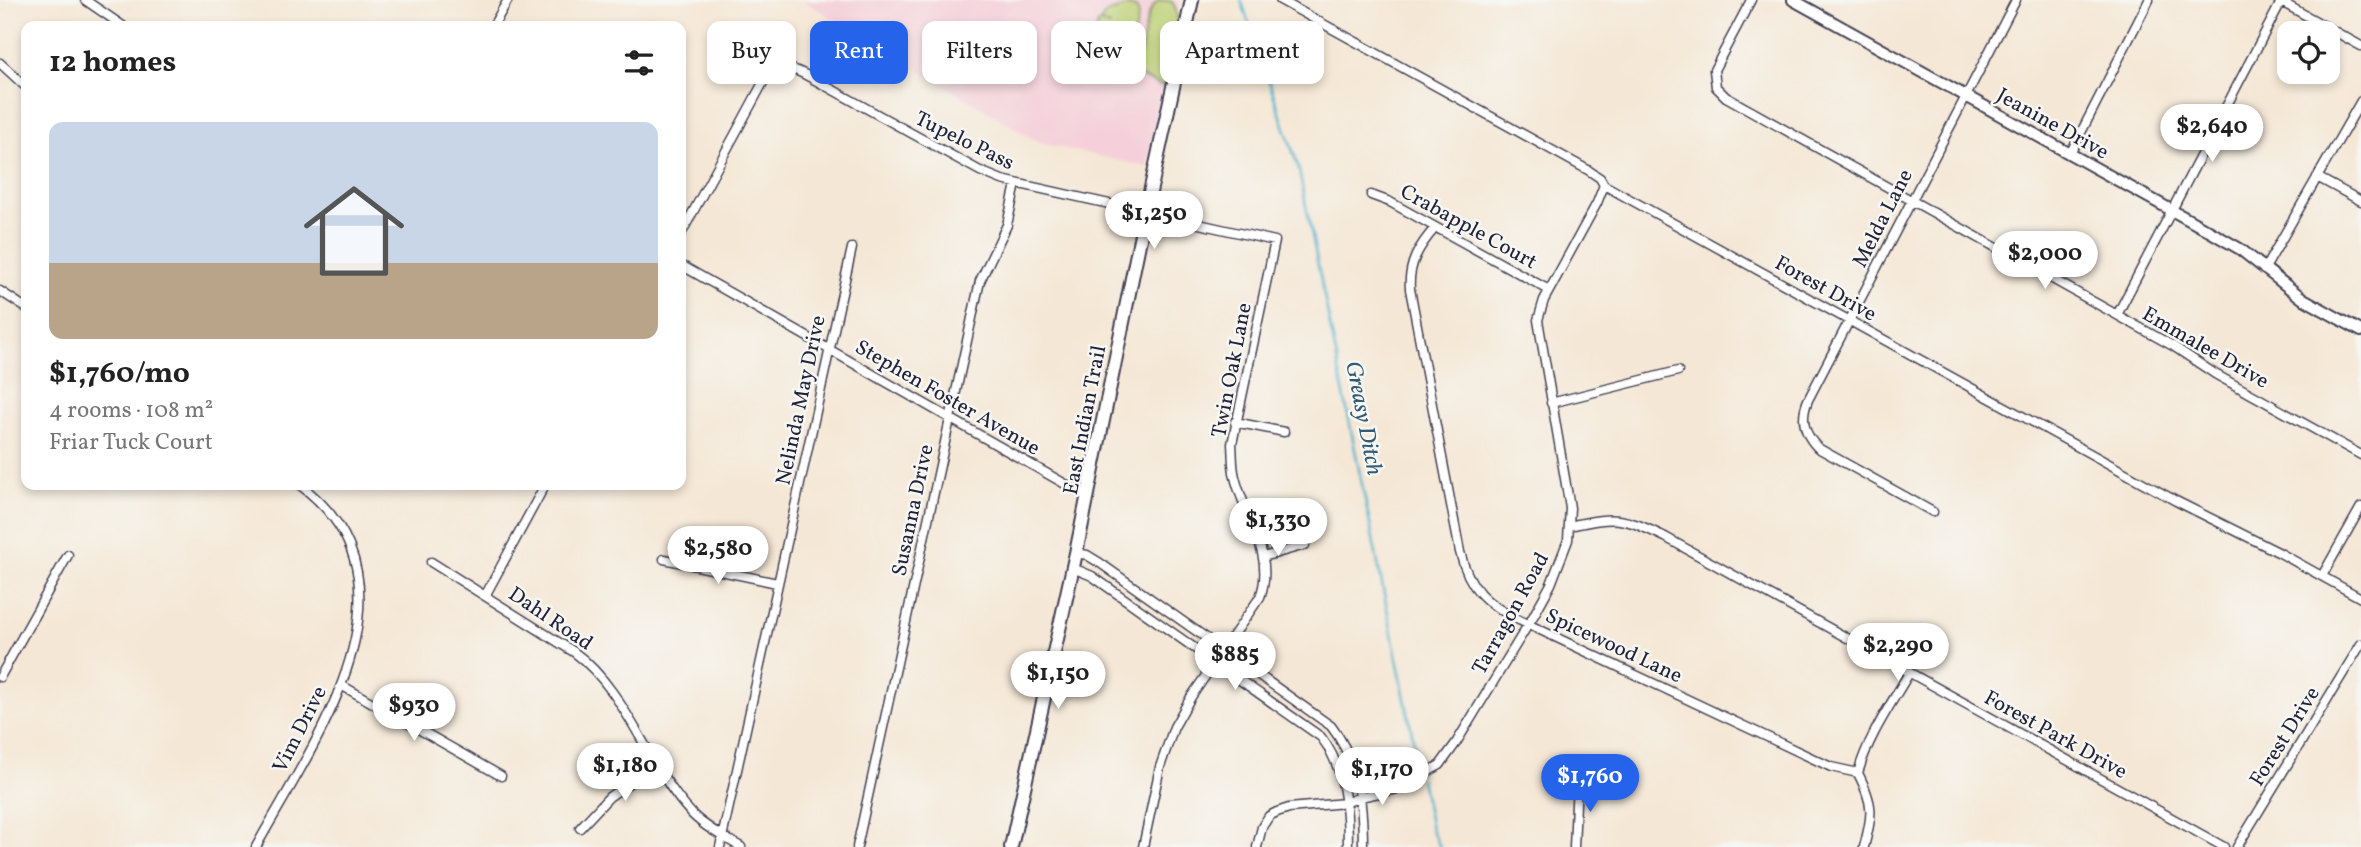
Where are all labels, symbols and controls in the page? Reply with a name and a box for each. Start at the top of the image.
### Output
chip: Buy [707,21,796,84]
chip: Rent [810,21,908,84]
chip: Filters [922,21,1037,84]
chip: New [1051,21,1146,84]
chip: Apartment [1160,21,1324,84]
map controls [2277,21,2340,84]
button: locate [2277,21,2340,84]
text: 12 homes [49,42,176,84]
icon: filters [620,44,658,82]
street label: Jeanine Drive [1991,82,2114,167]
pin: $2,640 [2155,104,2269,164]
street label: Tupelo Pass [910,105,1019,178]
text: $2,640 [2176,111,2248,143]
street label: Melda Lane [1846,165,1920,273]
icon: home [291,168,417,294]
street label: Crabapple Court [1395,178,1542,277]
pin: $1,250 [1097,191,1211,251]
text: $1,250 [1121,198,1187,230]
pin: $2,000 [1988,232,2102,291]
text: $2,000 [2008,238,2082,270]
street label: Forest Drive [1769,249,1882,329]
street label: Twin Oak Lane [1205,300,1260,440]
street label: Emmalee Drive [2137,300,2274,396]
street label: Nelinda May Drive [769,313,834,488]
street label: Stephen Foster Avenue [849,333,1045,463]
street label: East Indian Trail [1057,343,1114,497]
text: $1,760/mo [49,353,190,395]
water label: Greasy Ditch [1336,359,1390,478]
text: 4 rooms · 108 m² [49,395,213,427]
text: Friar Tuck Court [49,427,213,459]
street label: Susanna Drive [885,442,942,579]
pin: $1,330 [1221,498,1335,558]
text: $1,330 [1245,505,1311,537]
pin: $2,580 [661,526,775,586]
text: $2,580 [684,533,753,565]
street label: Tarragon Road [1466,547,1557,680]
street label: Dahl Road [502,580,598,658]
street label: Spicewood Lane [1540,602,1687,691]
pin: $2,290 [1841,624,1955,683]
text: $2,290 [1863,630,1933,662]
pin: $885 [1194,632,1276,692]
text: $885 [1211,639,1259,671]
pin: $1,150 [1001,652,1115,711]
text: $1,150 [1027,658,1089,690]
street label: Vim Drive [266,681,335,778]
street label: Forest Drive [2243,681,2327,792]
pin: $930 [373,684,455,743]
street label: Forest Park Drive [1978,684,2132,787]
text: $930 [389,690,439,722]
pin: $1,180 [568,744,682,803]
pin: $1,170 [1325,748,1439,807]
text: $1,180 [593,750,657,782]
text: $1,170 [1351,754,1413,786]
pin: $1,760 [1533,754,1647,814]
text: $1,760 [1557,761,1623,793]

